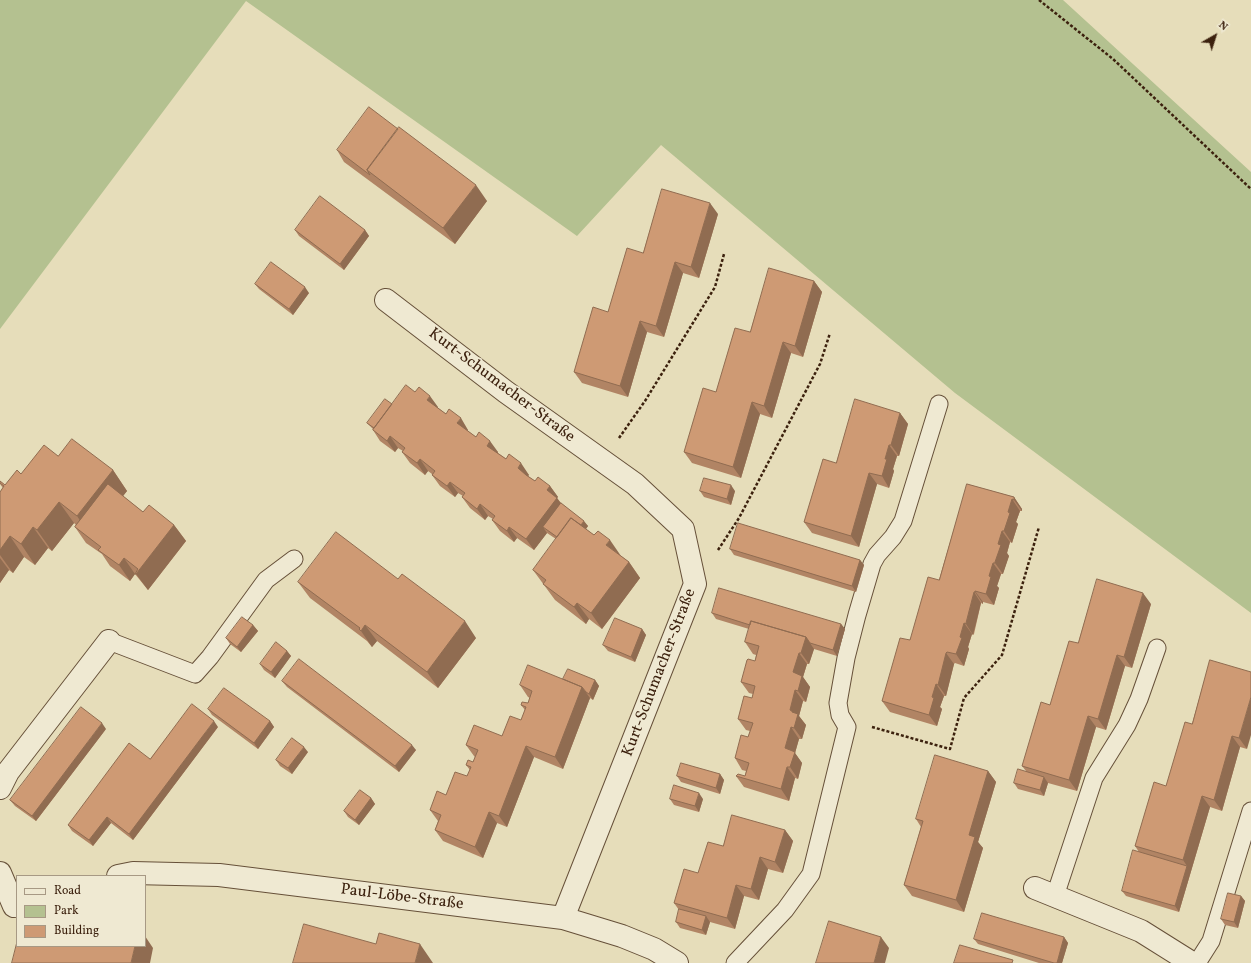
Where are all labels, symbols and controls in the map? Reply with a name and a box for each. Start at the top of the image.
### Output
north arrow [1195,16,1235,56]
text: N [1215,18,1231,35]
street label: Kurt-Schumacher-Straße [424,325,578,447]
street label: Kurt-Schumacher-Straße [619,586,701,760]
legend [16,875,146,947]
street label: Paul-Löbe-Straße [339,881,465,915]
text: Road [54,883,81,899]
text: Park [54,903,79,919]
text: Building [54,923,99,939]

